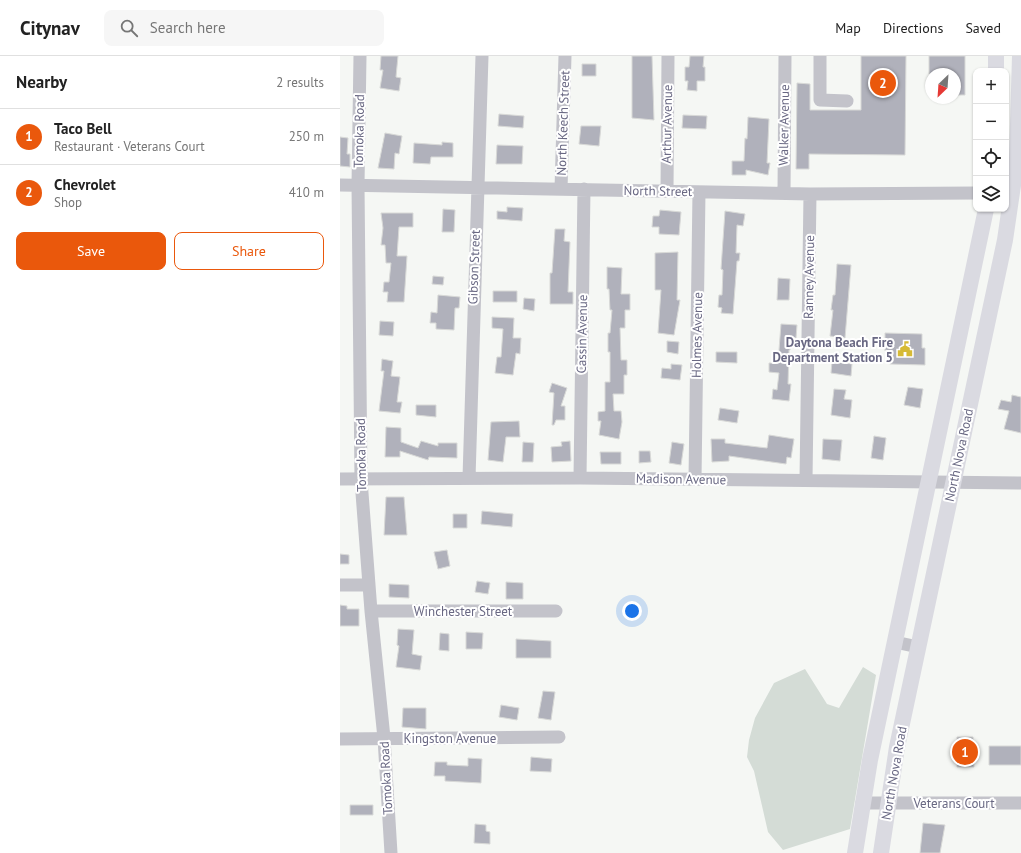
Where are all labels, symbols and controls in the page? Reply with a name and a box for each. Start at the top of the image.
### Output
search box [104,10,384,46]
text: Citynav [20,16,80,40]
icon: search [118,17,140,39]
text: Search here [150,18,226,37]
text: Map [835,19,861,37]
text: Directions [883,19,943,37]
text: Saved [965,19,1001,37]
pin: 2 [870,68,896,98]
north arrow [925,68,961,104]
map controls [973,68,1009,212]
button: + [973,68,1009,104]
street label: North Keech Street [553,69,573,176]
text: Nearby [16,71,67,93]
text: 2 results [276,74,324,91]
street label: Arthur Avenue [658,84,676,164]
street label: Walker Avenue [775,84,793,166]
street label: Tomoka Road [350,94,368,168]
button: − [973,104,1009,140]
text: Taco Bell [54,119,112,138]
text: 1 [25,128,33,145]
text: 250 m [289,128,324,145]
text: Restaurant · Veterans Court [54,138,205,155]
button: locate [973,140,1009,176]
text: Chevrolet [54,175,116,194]
button: layers [973,176,1009,212]
street label: North Street [623,182,693,200]
text: 2 [25,184,33,201]
text: 410 m [289,184,324,201]
text: Shop [54,194,82,211]
street label: Gibson Street [464,229,484,305]
button: Save [16,232,166,270]
button: Share [174,232,324,270]
street label: Ranney Avenue [800,235,818,319]
street label: Holmes Avenue [688,292,706,378]
street label: Cassin Avenue [573,294,591,374]
place label: Daytona Beach Fire Department Station 5 [772,334,893,366]
public building icon: Daytona Beach Fire Department Station 5 [896,340,914,358]
street label: North Nova Road [941,407,977,503]
street label: Tomoka Road [352,418,370,492]
street label: Madison Avenue [636,470,726,488]
your location [622,601,642,621]
street label: Winchester Street [414,603,513,620]
street label: North Nova Road [877,725,911,821]
street label: Kingston Avenue [404,730,496,747]
pin: 1 [952,737,978,767]
street label: Tomoka Road [376,741,396,815]
street label: Veterans Court [912,795,995,812]

